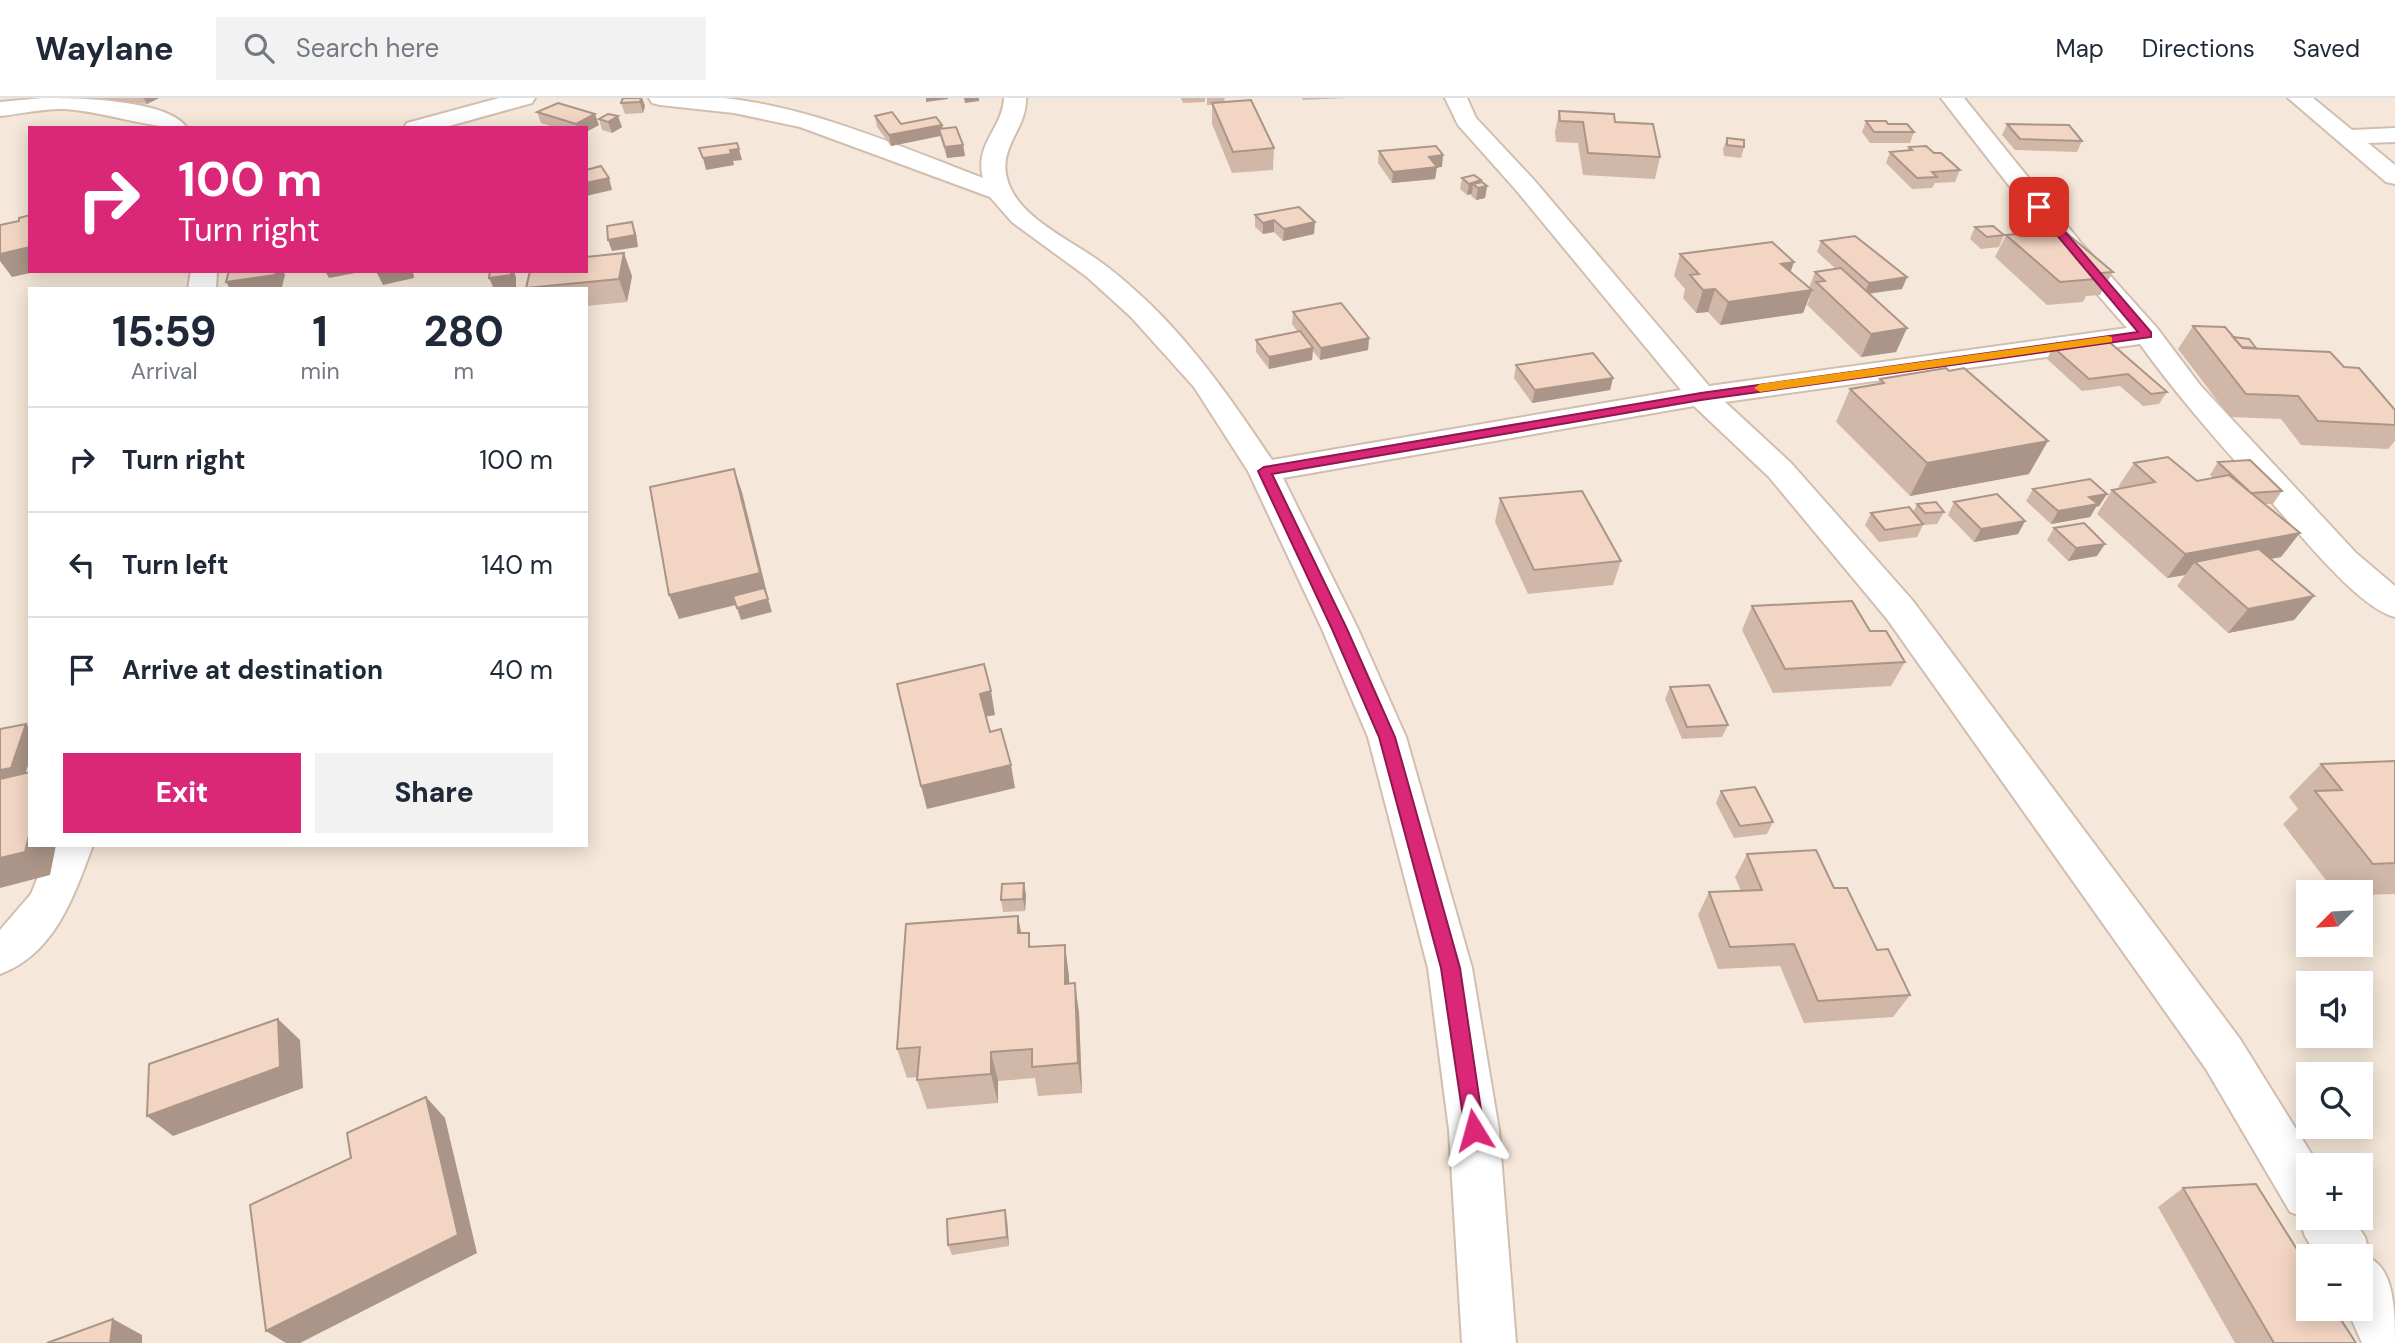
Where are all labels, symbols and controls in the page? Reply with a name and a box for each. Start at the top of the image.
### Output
search box [216,17,706,80]
text: Waylane [35,27,174,70]
icon: search [240,29,278,67]
text: Search here [296,31,439,65]
text: Map [2056,33,2104,64]
text: Directions [2142,33,2255,64]
text: Saved [2293,33,2360,64]
text: 100 m [178,147,322,211]
icon: right [63,154,154,245]
pin [2009,177,2069,237]
icon: arrive [2020,188,2058,226]
text: Turn right [178,209,320,251]
text: 15:59 [112,304,216,359]
text: 1 [312,304,328,359]
text: 280 [424,304,504,359]
text: Arrival [131,356,198,386]
text: min [300,356,340,386]
text: m [454,356,474,386]
icon: right [63,441,101,479]
text: Turn right [122,443,246,477]
text: 100 m [479,443,553,477]
icon: left [63,546,101,584]
text: Turn left [122,548,229,582]
text: 140 m [481,548,553,582]
icon: arrive [63,651,101,689]
text: Arrive at destination [122,653,383,687]
text: 40 m [489,653,553,687]
button: Exit [63,753,301,833]
button: Share [315,753,553,833]
north arrow [2296,880,2373,957]
map controls [2296,880,2373,1321]
button: sound [2296,971,2373,1048]
button: search [2296,1062,2373,1139]
position arrow [1437,1093,1511,1167]
button: + [2296,1153,2373,1230]
button: − [2296,1244,2373,1321]

